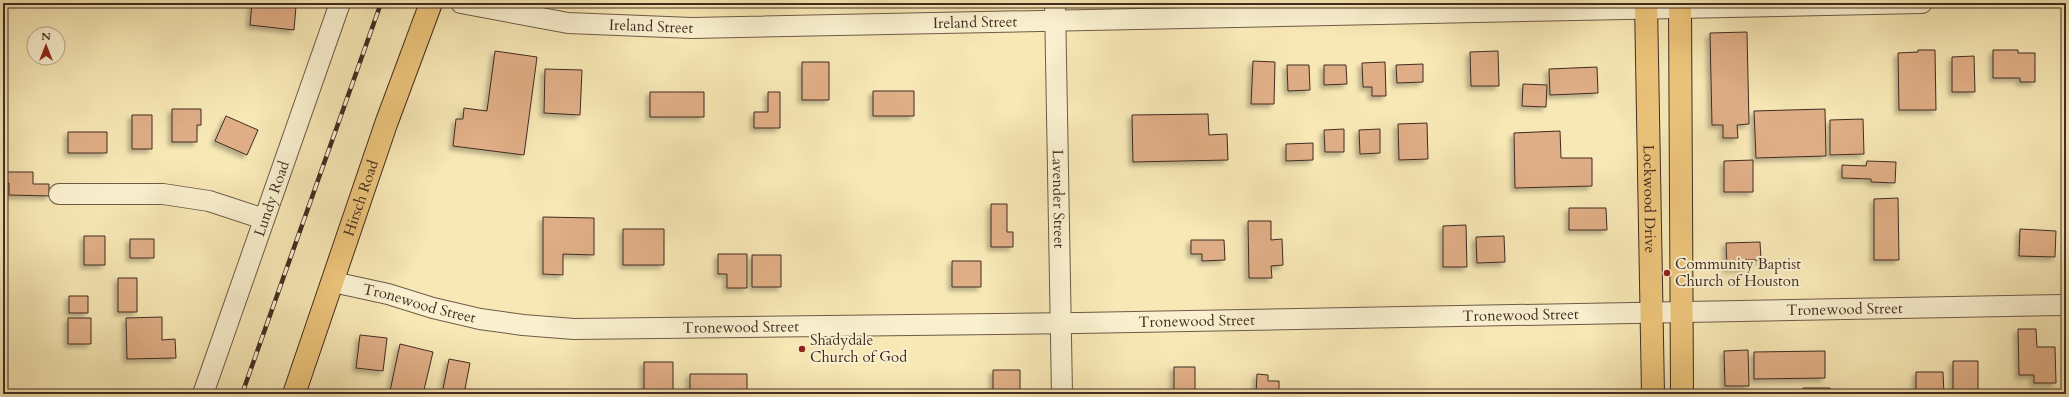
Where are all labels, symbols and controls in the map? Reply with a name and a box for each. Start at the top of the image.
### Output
street label: Ireland Street [933,11,1018,33]
street label: Ireland Street [609,15,694,38]
north arrow [26,26,66,66]
text: N [41,29,51,44]
street label: Lockwood Drive [1639,144,1660,254]
street label: Lavender Street [1048,149,1069,249]
street label: Hirsch Road [338,157,383,239]
street label: Lundy Road [249,158,294,239]
place label: Community Baptist Church of Houston [1675,254,1801,291]
marker: Community Baptist Church of Houston [1662,268,1672,278]
street label: Tronewood Street [361,279,478,328]
street label: Tronewood Street [1786,298,1903,320]
street label: Tronewood Street [1462,304,1579,326]
street label: Tronewood Street [1138,310,1255,332]
street label: Tronewood Street [682,316,799,338]
place label: Shadydale Church of God [810,330,907,367]
marker: Shadydale Church of God [797,344,807,354]

